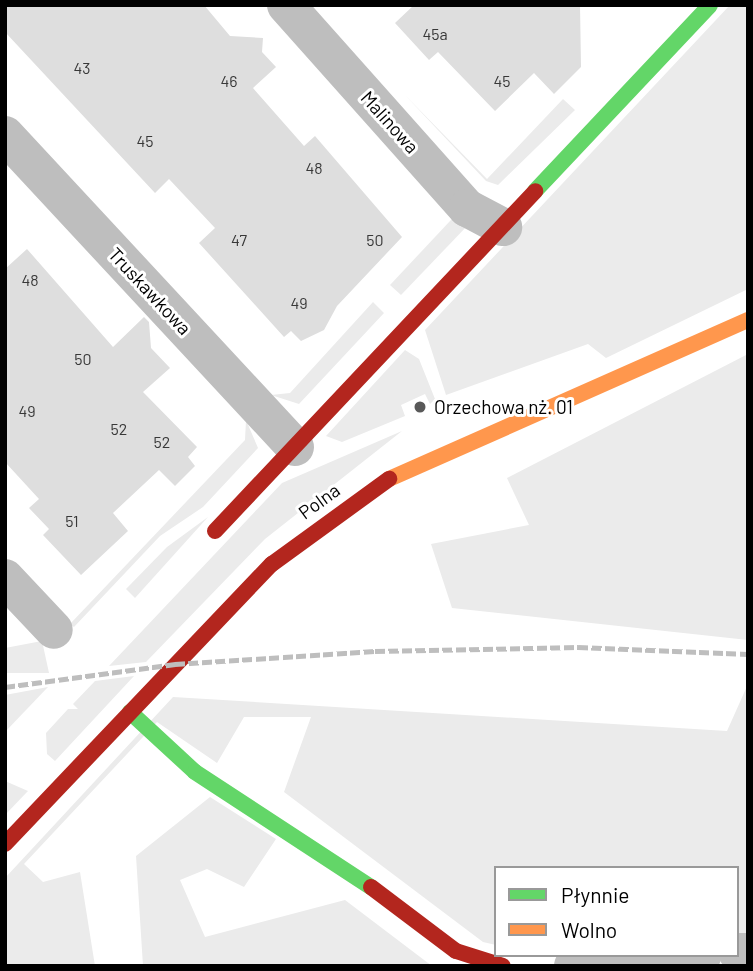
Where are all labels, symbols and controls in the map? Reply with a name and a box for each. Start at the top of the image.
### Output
house number: 45a [422,24,448,44]
house number: 43 [73,58,91,78]
house number: 46 [220,71,238,91]
house number: 45 [493,71,511,91]
street label: Malinowa [356,86,424,158]
house number: 45 [136,131,154,151]
house number: 48 [305,158,323,178]
house number: 47 [231,230,247,250]
house number: 50 [366,230,384,250]
street label: Truskawkowa [104,243,196,339]
house number: 48 [21,270,39,290]
house number: 49 [290,293,308,313]
house number: 50 [74,349,92,369]
place label: Orzechowa nż. 01 [434,396,573,418]
marker: Orzechowa nż. 01 [412,399,428,415]
house number: 49 [18,401,36,421]
house number: 52 [111,419,127,439]
house number: 52 [154,432,170,452]
street label: Polna [294,478,344,524]
house number: 51 [65,511,79,531]
legend [494,866,739,957]
text: Płynnie [561,882,629,907]
text: Wolno [561,917,617,942]

